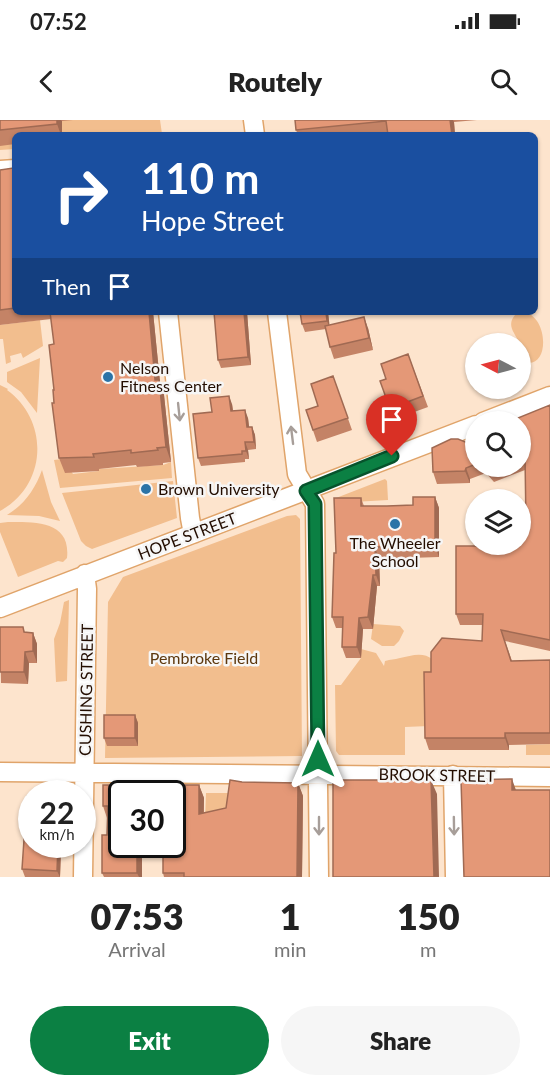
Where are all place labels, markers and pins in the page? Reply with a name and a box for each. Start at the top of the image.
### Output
place label: Nelson Fitness Center [120,358,222,395]
marker: Nelson Fitness Center [101,370,115,384]
pin [366,394,417,456]
place label: Brown University [158,479,280,498]
marker: Brown University [139,482,153,496]
marker: The Wheeler School [388,517,402,531]
place label: The Wheeler School [350,533,441,570]

